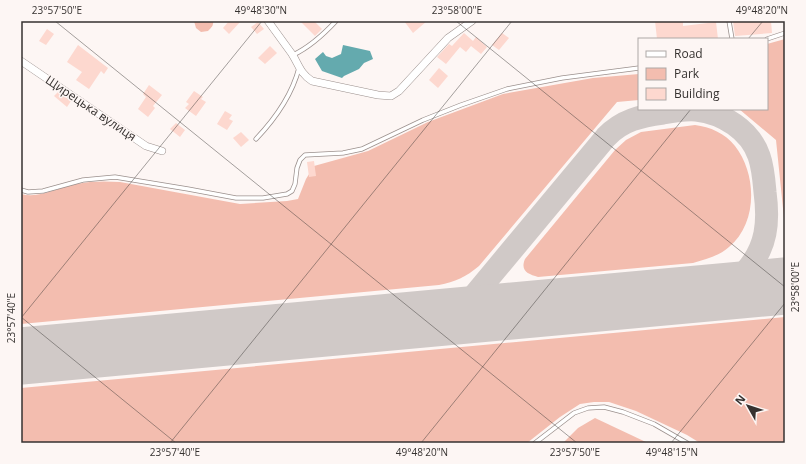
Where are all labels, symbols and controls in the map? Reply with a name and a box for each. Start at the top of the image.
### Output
text: 23°57'50"E [32,3,82,17]
text: 49°48'30"N [235,3,287,17]
text: 23°58'00"E [432,3,482,17]
text: 49°48'20"N [736,3,788,17]
legend [638,38,768,110]
text: Road [674,45,703,62]
text: Park [674,65,700,82]
street label: Щирецька вулиця [42,71,140,145]
text: Building [674,85,720,102]
text: 23°58'00"E [788,262,802,312]
text: 23°57'40"E [4,293,18,343]
north arrow [728,386,768,426]
text: N [731,391,748,408]
text: 23°57'40"E [150,445,200,459]
text: 49°48'20"N [396,445,448,459]
text: 23°57'50"E [550,445,600,459]
text: 49°48'15"N [646,445,698,459]

